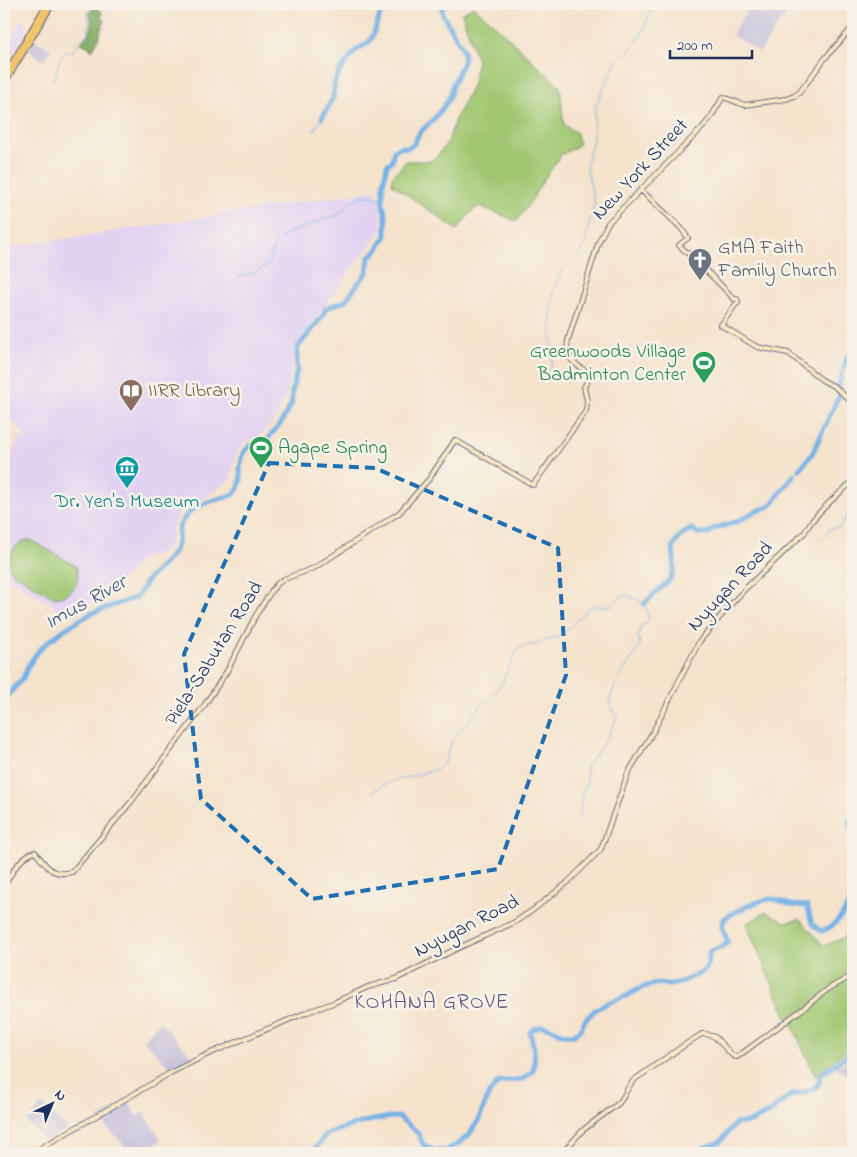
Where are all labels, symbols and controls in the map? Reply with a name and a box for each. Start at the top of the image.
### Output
scale bar [670,28,752,60]
text: 200 m [677,35,713,57]
street label: New York Street [586,112,696,227]
place label: GMA Faith Family Church [717,234,837,286]
church icon: GMA Faith Family Church [687,247,713,281]
place label: Greenwoods Village Badminton Center [530,338,687,390]
sports icon: Greenwoods Village Badminton Center [691,350,717,384]
place label: IIRR Library [148,377,240,406]
library icon: IIRR Library [118,378,144,412]
place label: Agape Spring [278,434,387,464]
sports icon: Agape Spring [248,435,274,469]
museum icon: Dr. Yen's Museum [114,455,140,489]
place label: Dr. Yen's Museum [54,488,199,517]
street label: Nyugan Road [681,535,781,639]
water label: Imus River [40,567,134,638]
street label: Piela-Sabutan Road [159,576,271,732]
street label: Nyugan Road [410,888,525,967]
district label: KOHANA GROVE [355,988,509,1018]
north arrow [28,1080,78,1130]
text: N [49,1085,71,1107]

